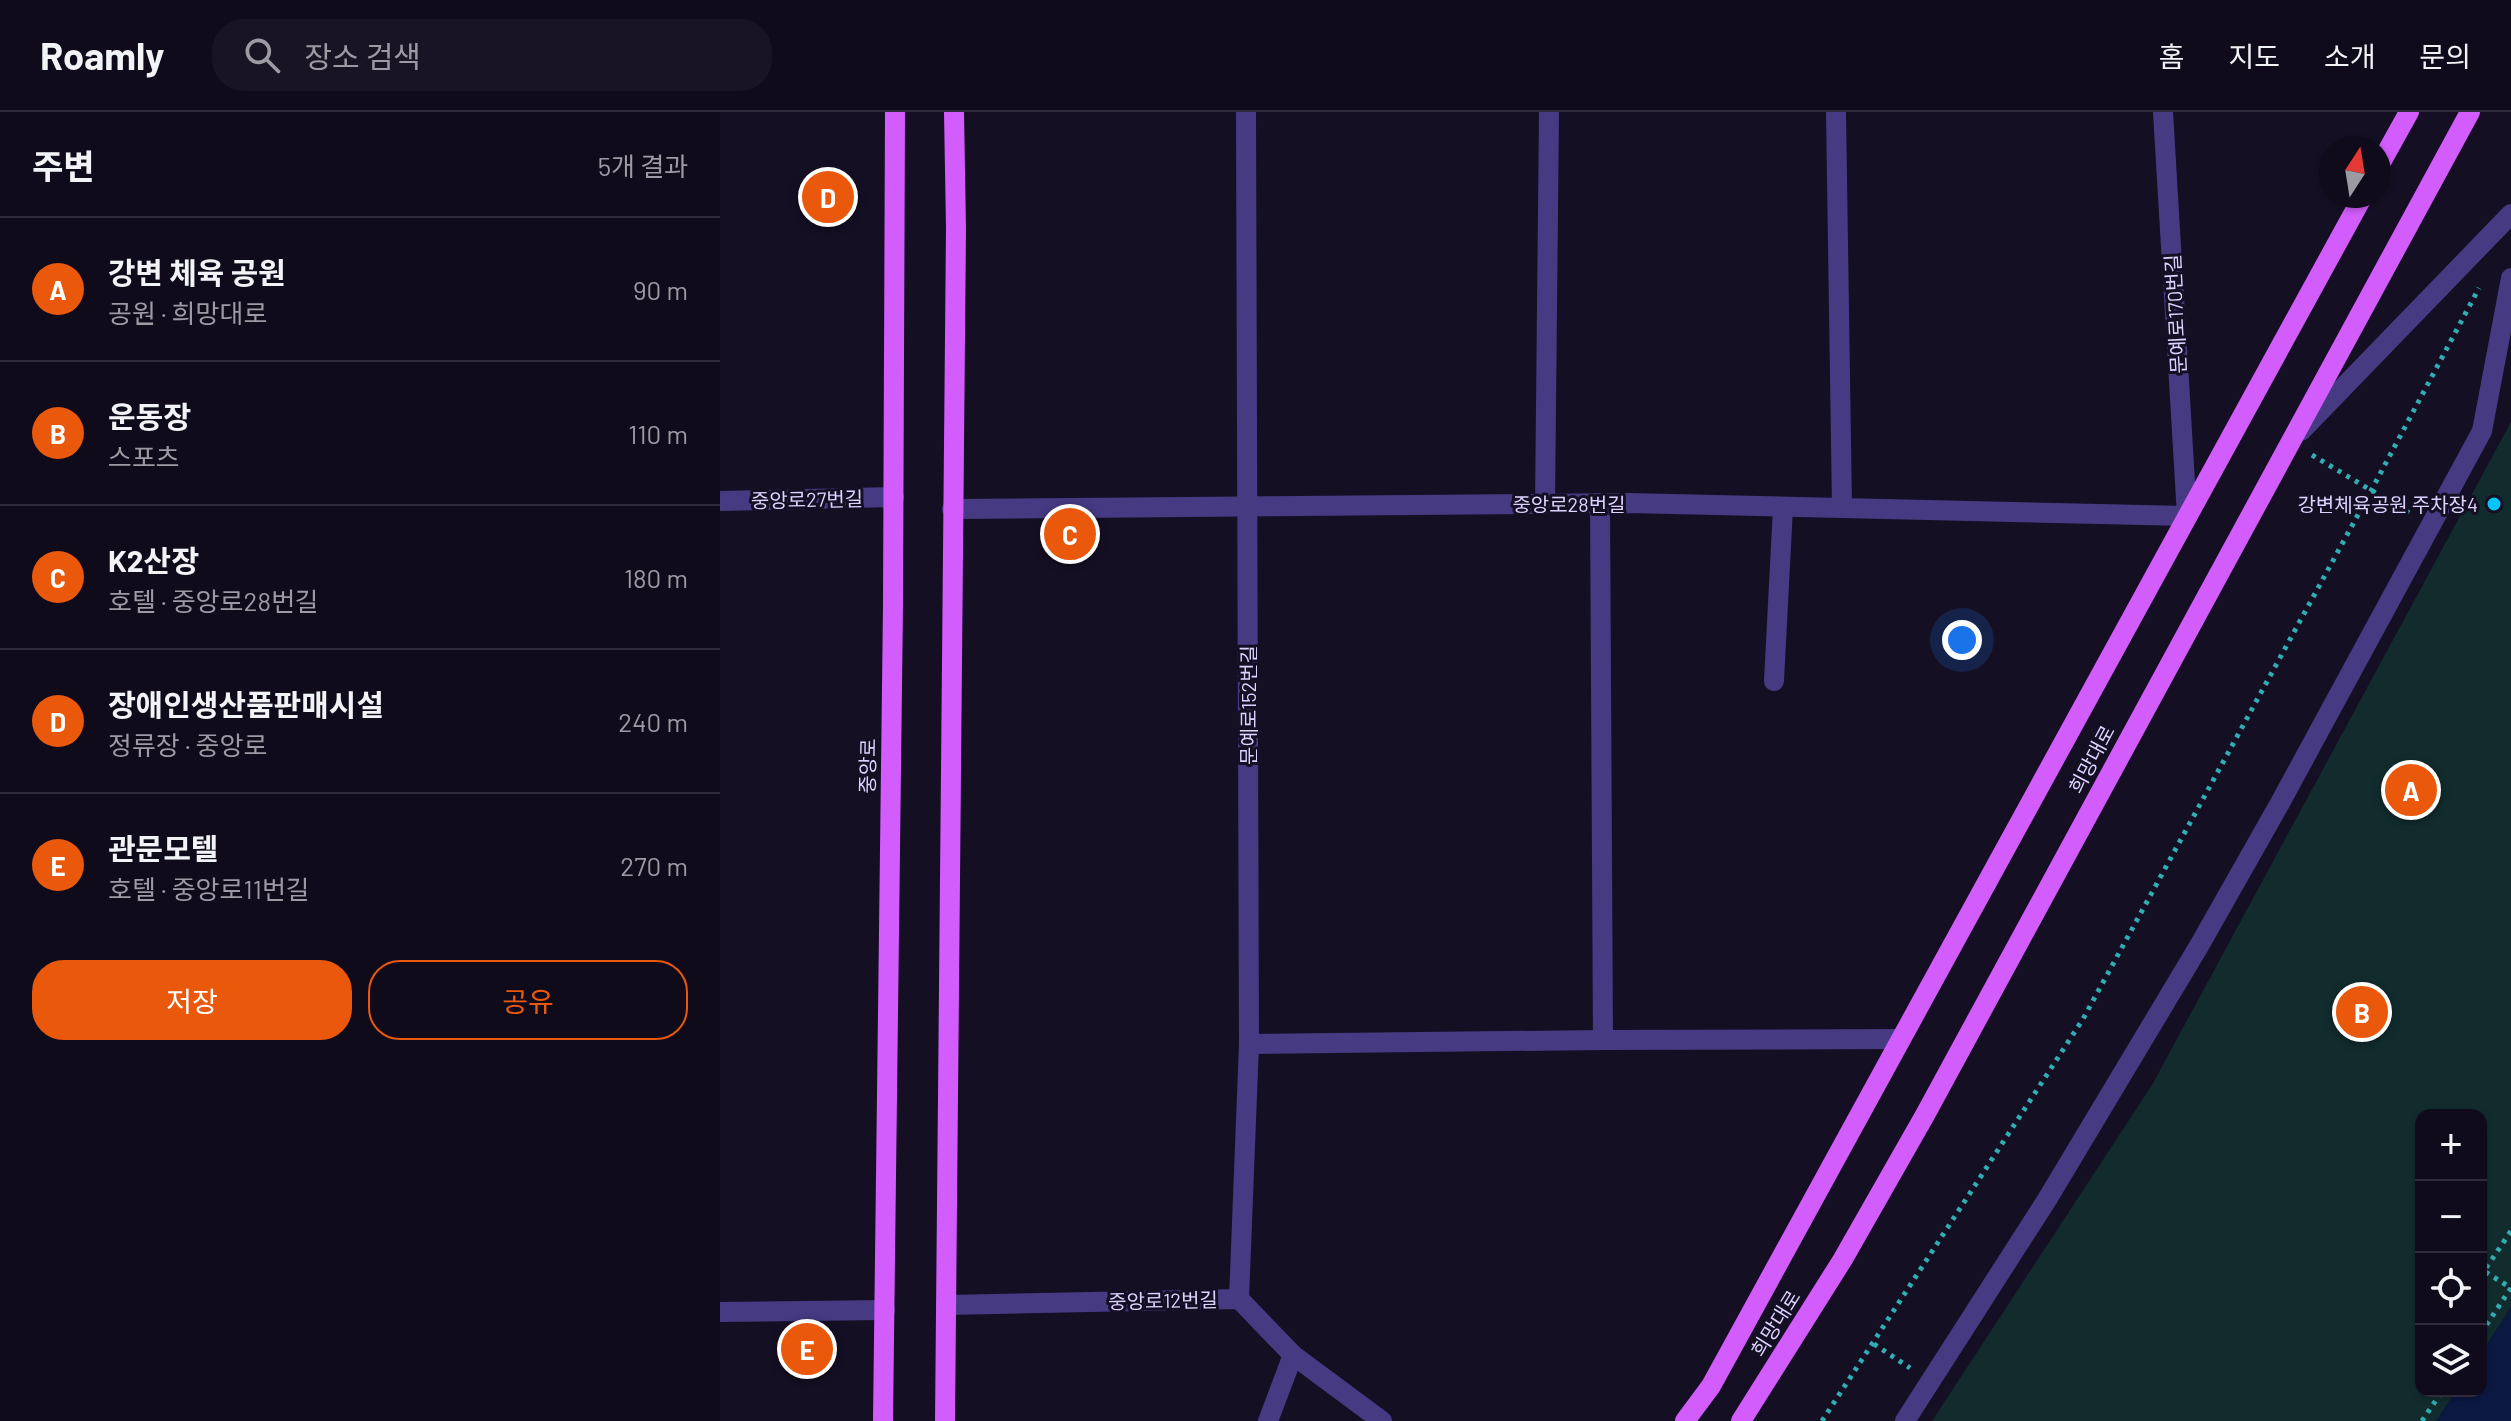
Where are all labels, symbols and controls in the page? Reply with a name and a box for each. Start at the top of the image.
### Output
search box [212,19,772,91]
text: Roamly [40,32,164,78]
icon: search [240,33,284,77]
text: 장소 검색 [304,38,421,74]
text: 홈 [2159,39,2184,73]
text: 지도 [2228,39,2280,73]
text: 소개 [2324,39,2375,73]
text: 문의 [2419,39,2471,73]
north arrow [2319,136,2391,208]
text: 주변 [32,145,95,186]
text: 5개 결과 [598,150,688,181]
pin: D [802,167,854,227]
text: 강변 체육 공원 [108,254,286,290]
street label: 문예로170번길 [2160,254,2190,374]
text: A [49,274,67,305]
text: 90 m [633,274,688,305]
text: 공원 · 희망대로 [108,297,267,328]
text: 운동장 [108,398,191,434]
text: B [50,418,66,449]
text: 110 m [628,418,688,449]
text: 스포츠 [108,441,180,472]
street label: 중앙로27번길 [751,486,863,512]
street label: 중앙로28번길 [1512,492,1626,516]
place label: 강변체육공원 주차장4 [2297,492,2478,516]
marker: 강변체육공원 주차장4 [2485,495,2503,513]
pin: C [1044,504,1096,564]
text: K2산장 [108,542,199,578]
text: C [50,562,66,593]
text: 180 m [624,562,688,593]
text: 호텔 · 중앙로28번길 [108,585,319,616]
your location [1942,620,1982,660]
street label: 문예로152번길 [1236,645,1260,765]
text: 장애인생산품판매시설 [108,686,384,722]
text: D [50,706,66,737]
text: 240 m [618,706,688,737]
street label: 희망대로 [2063,721,2119,797]
text: 정류장 · 중앙로 [108,729,267,760]
street label: 중앙로 [855,738,879,794]
pin: A [2385,760,2437,820]
text: 관문모텔 [108,830,218,866]
text: E [50,850,66,881]
text: 270 m [620,850,688,881]
text: 호텔 · 중앙로11번길 [108,873,310,904]
button: 저장 [32,960,352,1040]
button: 공유 [368,960,688,1040]
pin: B [2336,982,2388,1042]
map controls [2415,1109,2487,1397]
button: + [2415,1109,2487,1181]
button: − [2415,1181,2487,1253]
button: locate [2415,1253,2487,1325]
street label: 희망대로 [1745,1285,1805,1361]
street label: 중앙로12번길 [1108,1287,1218,1313]
pin: E [781,1319,833,1379]
button: layers [2415,1325,2487,1397]

